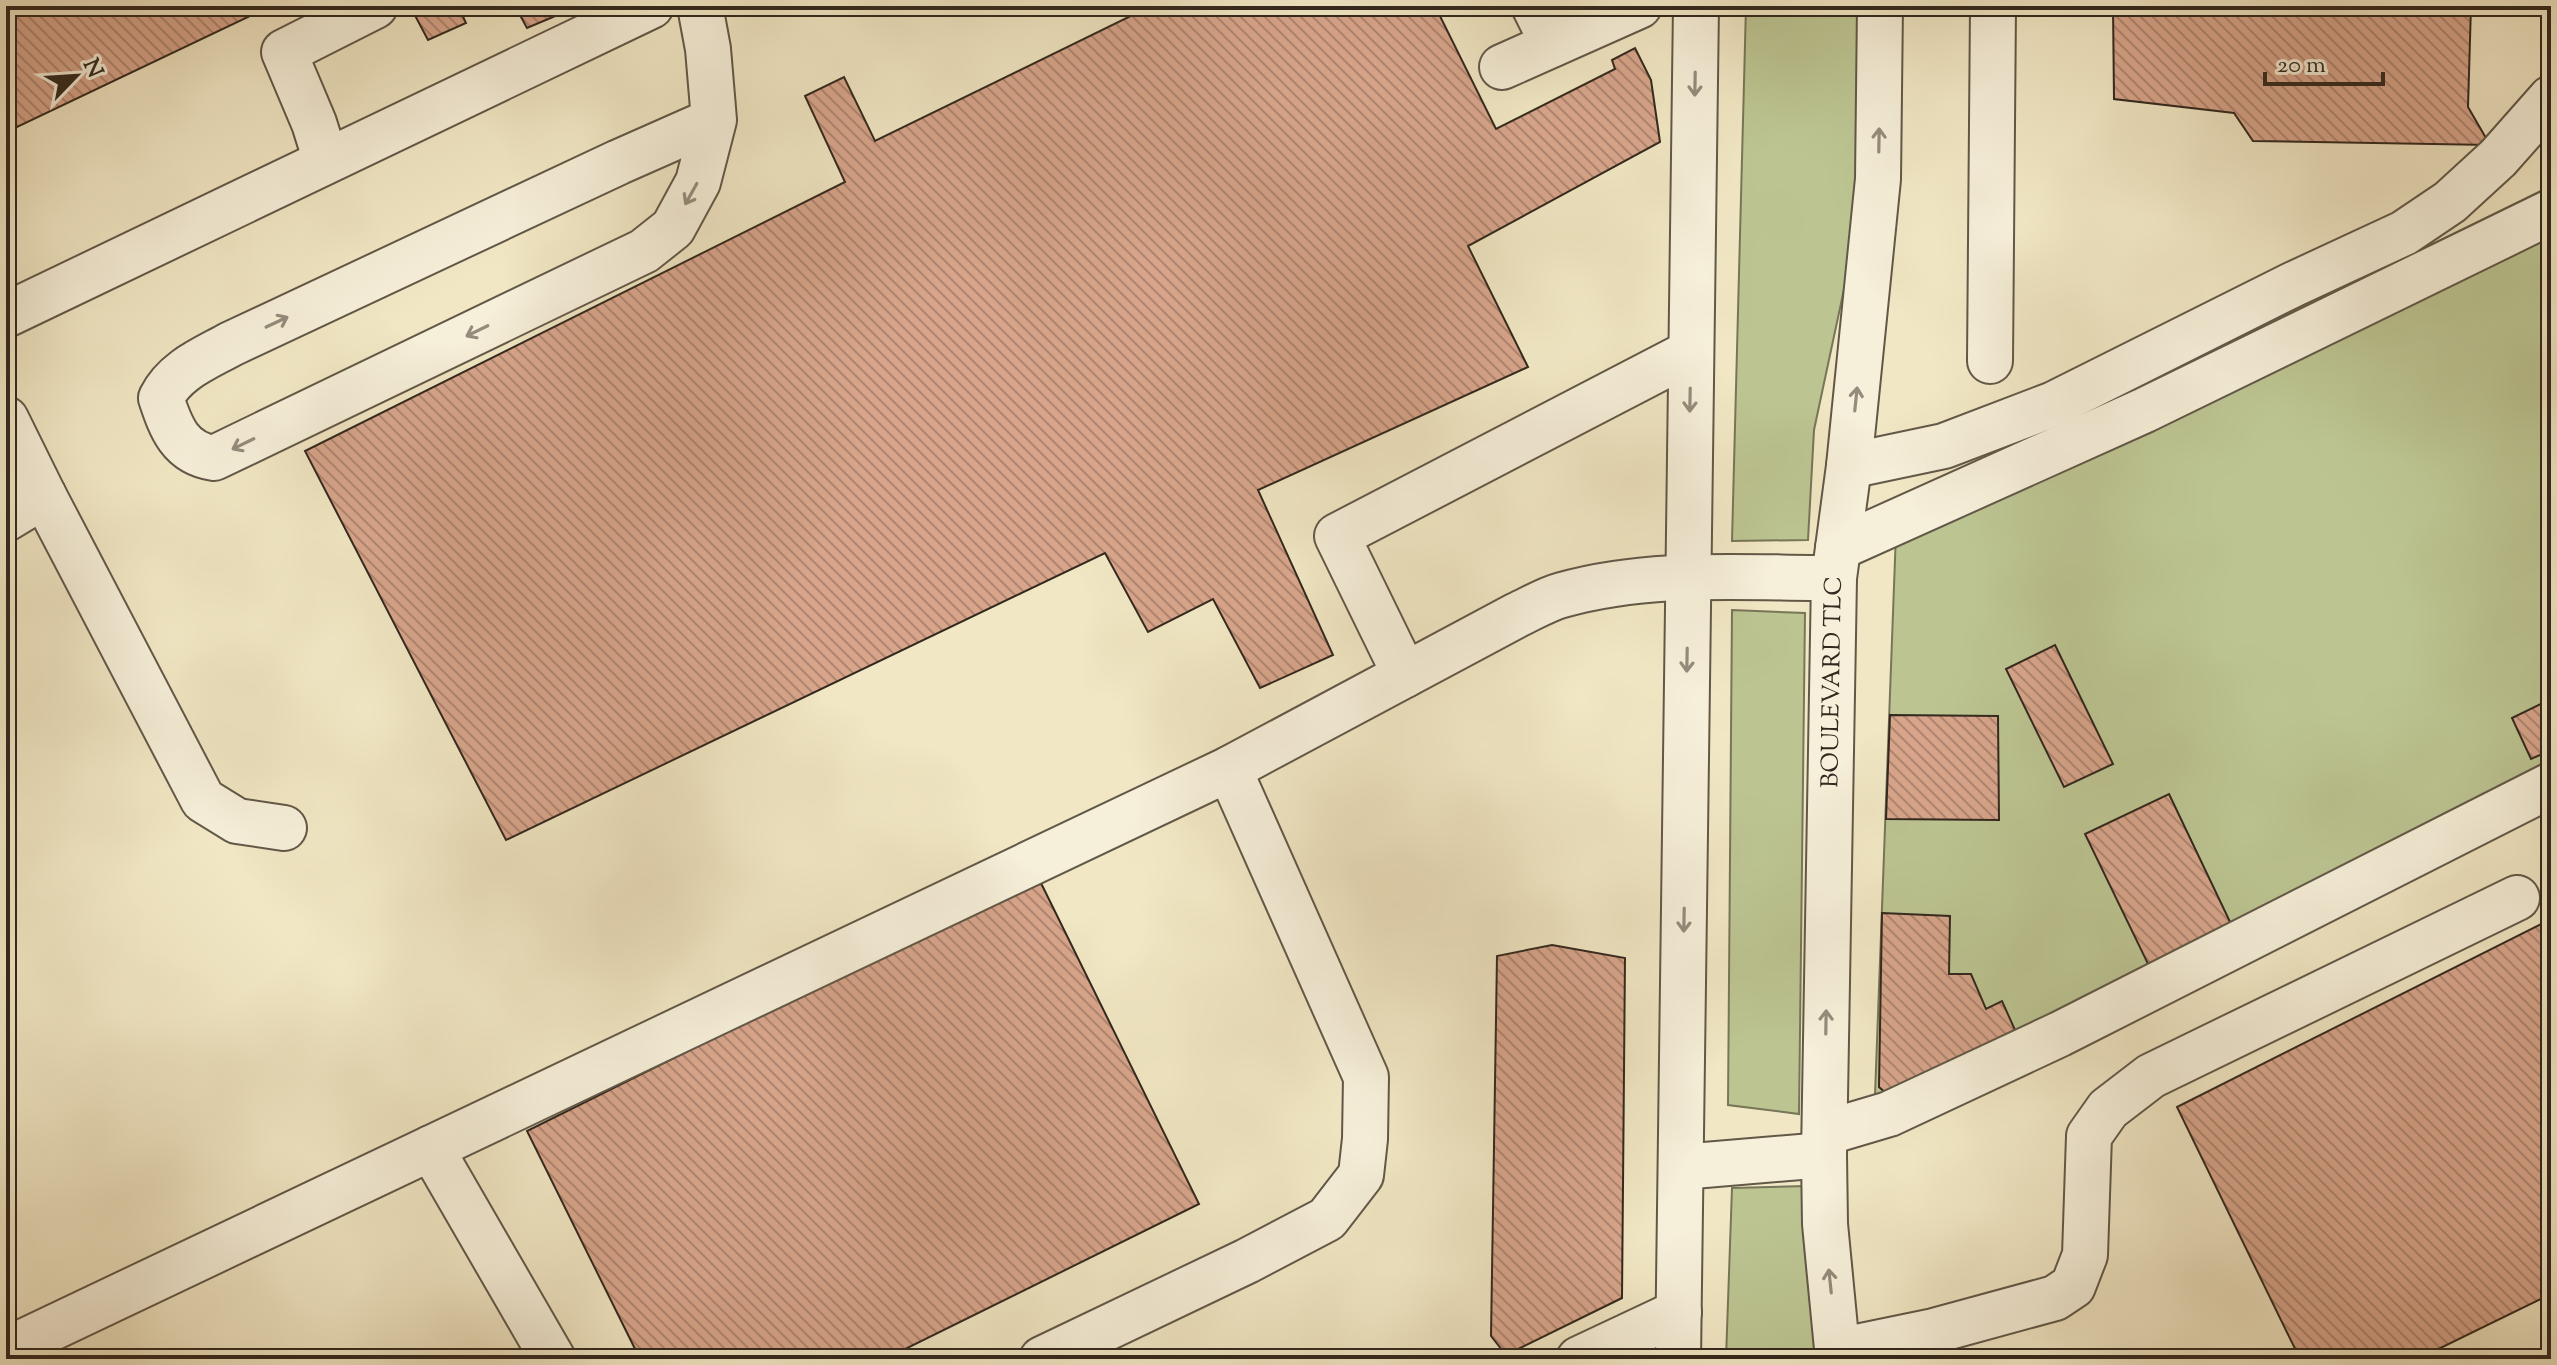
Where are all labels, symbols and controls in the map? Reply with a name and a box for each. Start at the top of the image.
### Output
north arrow [36,36,116,116]
scale bar [2265,36,2383,86]
text: 20 m [2277,49,2326,83]
text: N [73,54,110,84]
one-way arrow [1687,70,1703,97]
one-way arrow [1871,127,1886,154]
one-way arrow [683,182,698,206]
one-way arrow [264,314,288,329]
one-way arrow [466,324,490,339]
one-way arrow [1683,386,1698,413]
one-way arrow [1849,386,1864,413]
one-way arrow [231,437,255,452]
street label: BOULEVARD TLC [1814,576,1852,788]
one-way arrow [1679,646,1695,673]
one-way arrow [1676,906,1692,933]
one-way arrow [1819,1009,1834,1036]
one-way arrow [1823,1268,1838,1295]

